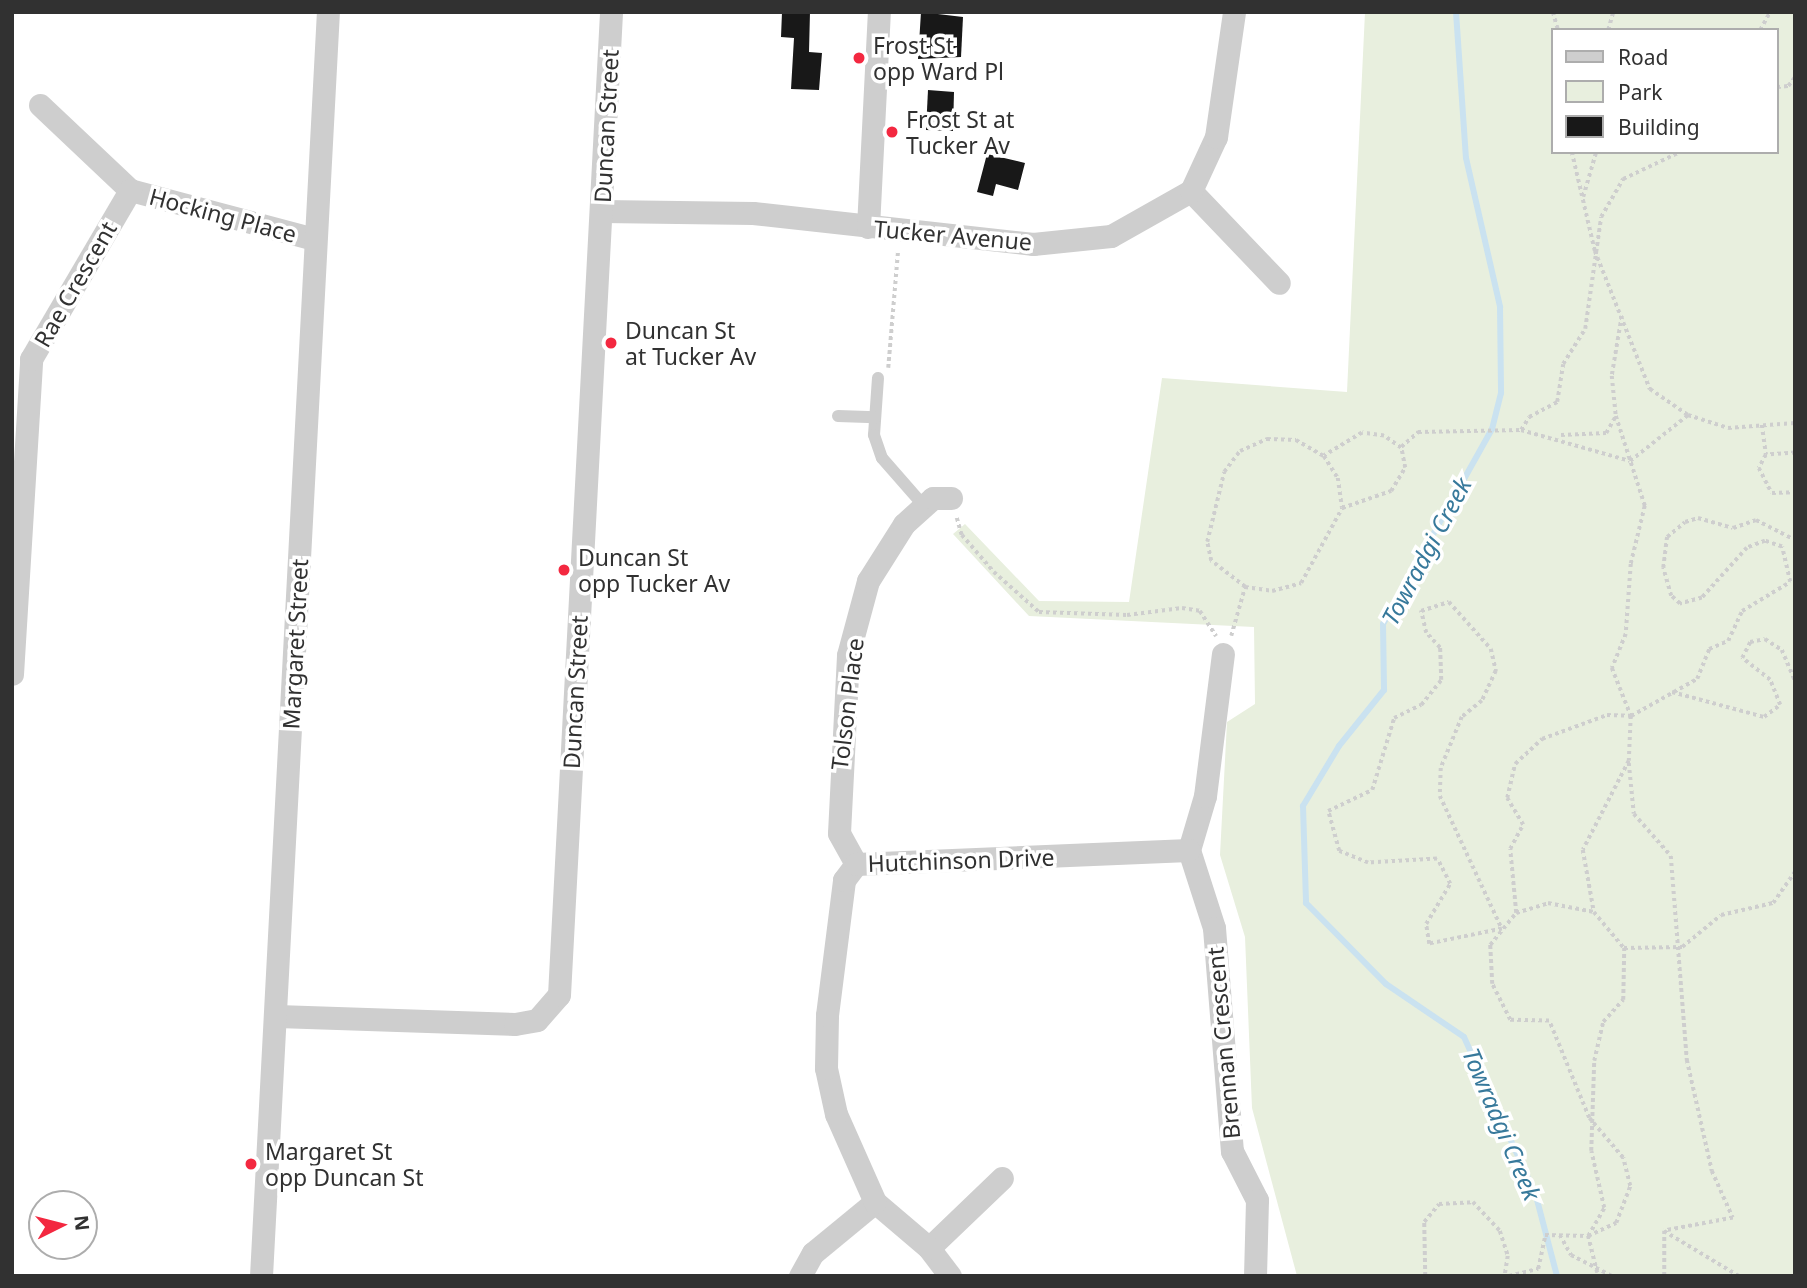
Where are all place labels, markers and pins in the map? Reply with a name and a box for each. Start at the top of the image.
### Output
place label: Frost St opp Ward Pl [873,31,1004,85]
marker: Frost St opp Ward Pl [851,50,867,66]
place label: Frost St at Tucker Av [906,105,1014,159]
marker: Frost St at Tucker Av [884,124,900,140]
place label: Duncan St at Tucker Av [625,316,756,370]
marker: Duncan St at Tucker Av [603,335,619,351]
place label: Duncan St opp Tucker Av [578,543,730,597]
marker: Duncan St opp Tucker Av [556,562,572,578]
place label: Margaret St opp Duncan St [265,1137,423,1191]
marker: Margaret St opp Duncan St [243,1156,259,1172]

